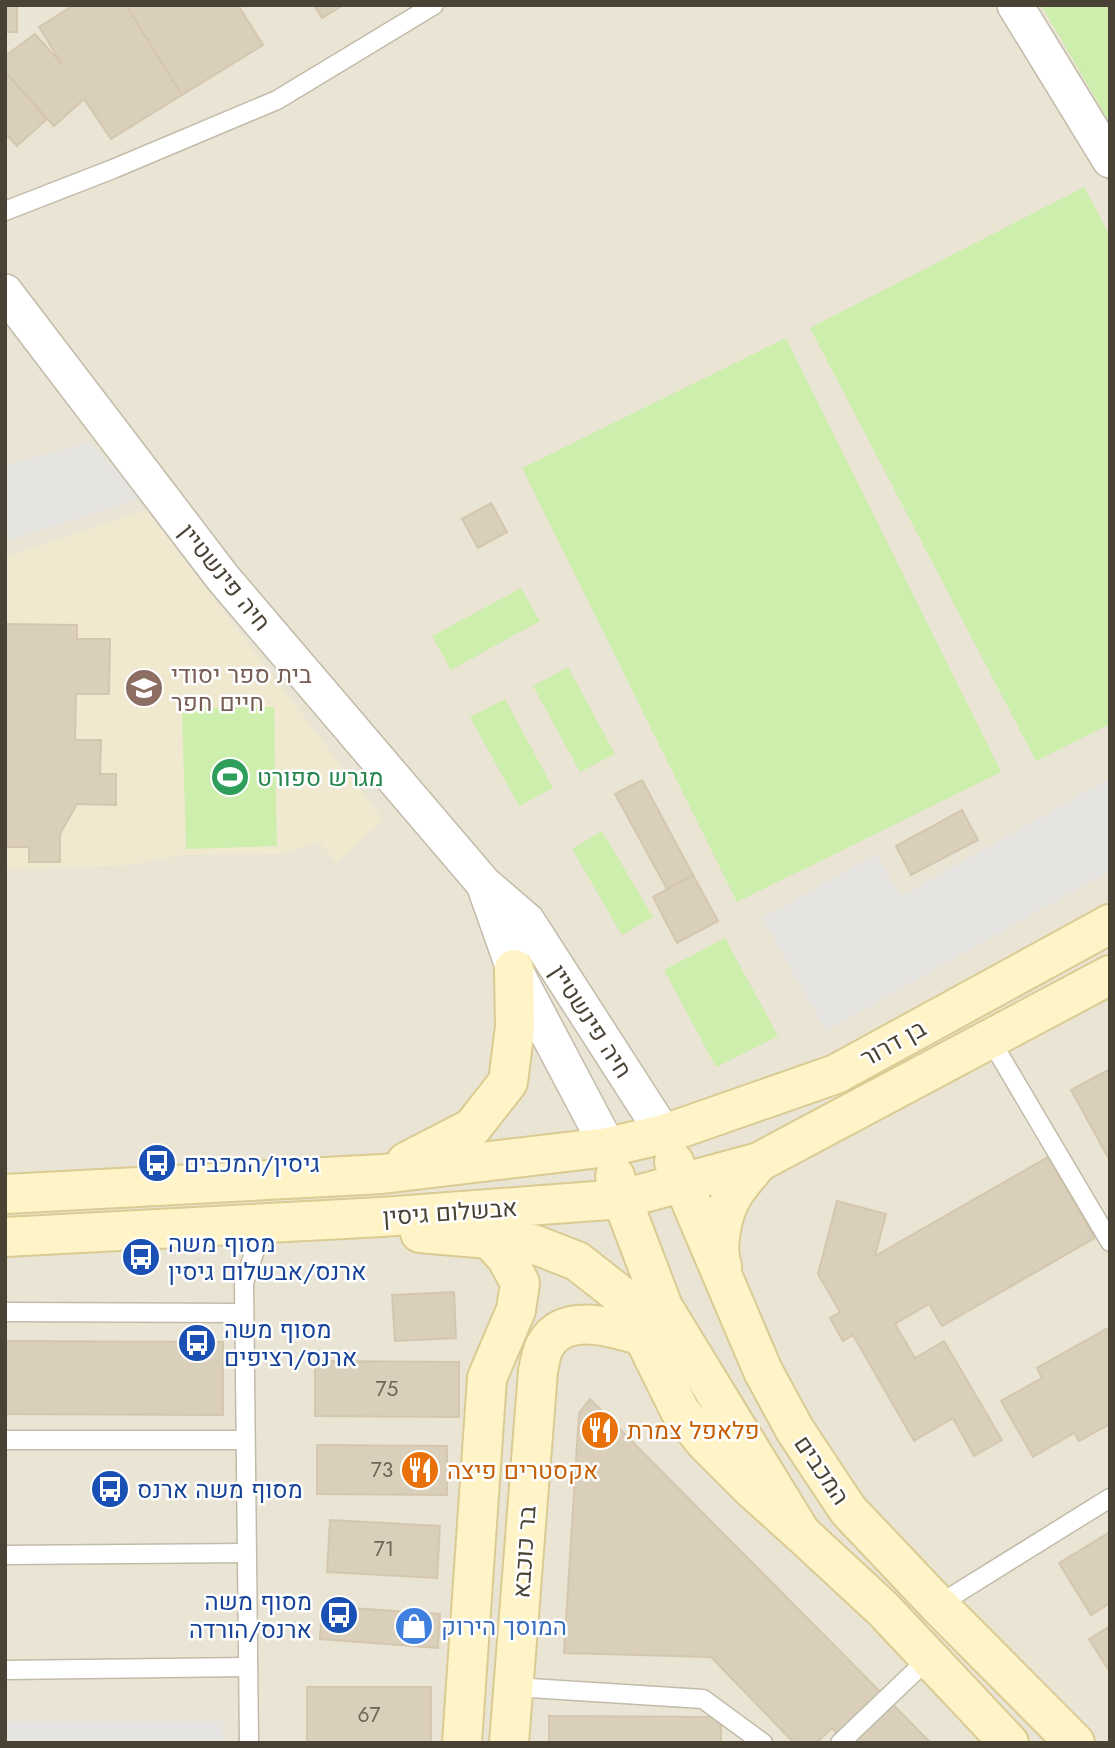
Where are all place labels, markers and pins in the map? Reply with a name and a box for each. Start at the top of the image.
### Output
place label: בית ספר יסודי חיים חפר [171,657,312,720]
school or university icon: בית ספר יסודי חיים חפר [123,667,165,709]
sports icon: מגרש ספורט [209,756,251,798]
place label: מגרש ספורט [257,760,384,795]
bus stop icon: גיסין/המכבים [136,1142,178,1184]
place label: גיסין/המכבים [184,1146,320,1181]
place label: מסוף משה ארנס/אבשלום גיסין [168,1226,366,1289]
bus stop icon: מסוף משה ארנס/אבשלום גיסין [120,1236,162,1278]
place label: מסוף משה ארנס/רציפים [224,1312,357,1375]
bus stop icon: מסוף משה ארנס/רציפים [176,1322,218,1364]
restaurant icon: פלאפל צמרת [579,1409,621,1451]
place label: פלאפל צמרת [627,1413,759,1448]
restaurant icon: אקסטרים פיצה [399,1449,441,1491]
place label: אקסטרים פיצה [447,1453,598,1488]
bus stop icon: מסוף משה ארנס [89,1468,131,1510]
place label: מסוף משה ארנס [137,1472,303,1507]
place label: מסוף משה ארנס/הורדה [189,1584,312,1647]
bus stop icon: מסוף משה ארנס/הורדה [318,1594,360,1636]
shop icon: המוסך הירוק [393,1605,435,1647]
place label: המוסך הירוק [441,1609,567,1644]

